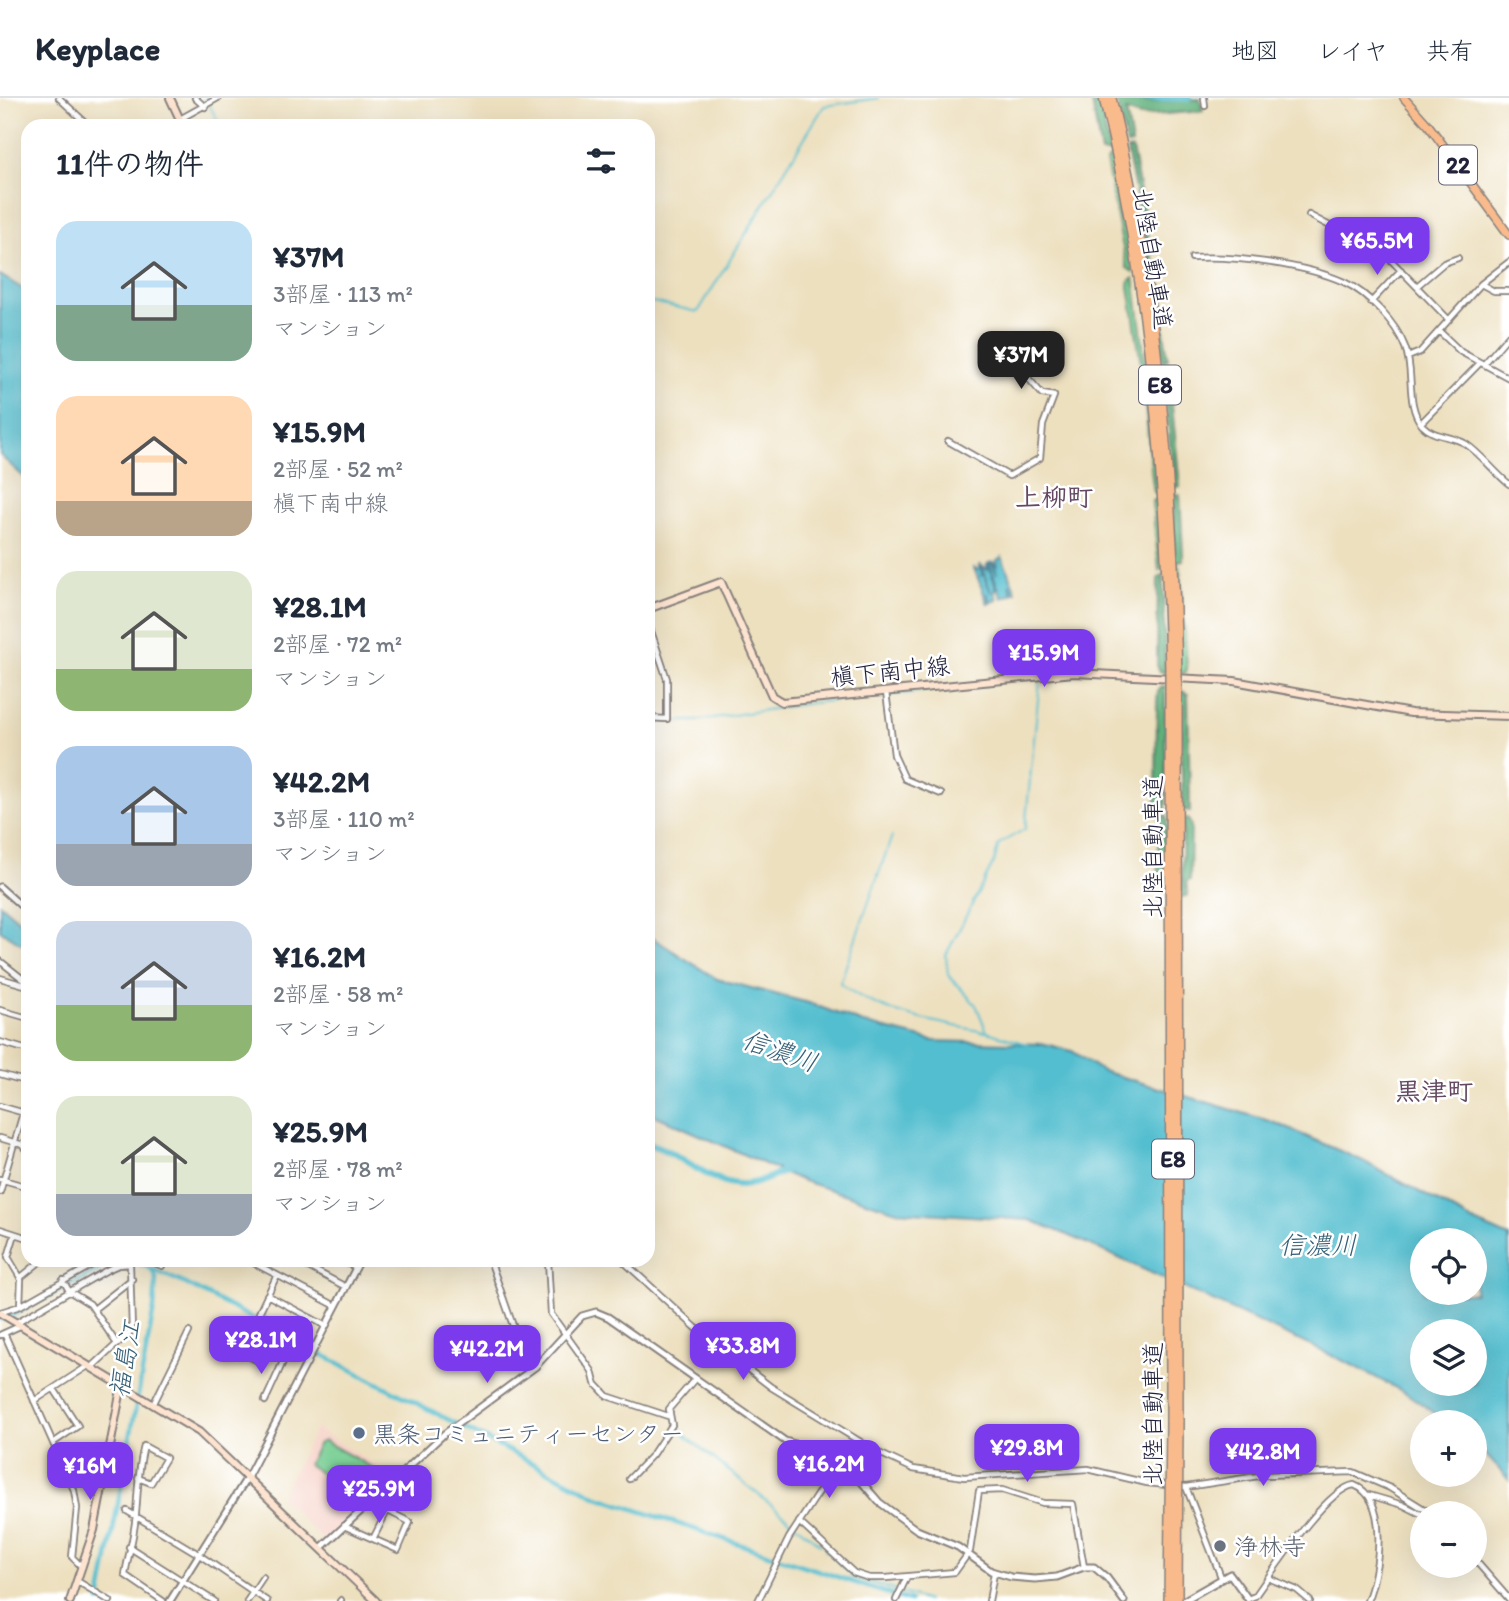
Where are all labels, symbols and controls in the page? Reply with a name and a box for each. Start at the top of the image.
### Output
text: Keyplace [35,29,160,68]
text: 地図 [1231,36,1279,65]
text: レイヤ [1317,36,1388,65]
text: 共有 [1426,36,1474,65]
icon: filters [582,142,620,180]
text: 11件の物件 [56,145,204,182]
road number: 22 [1439,146,1477,184]
street label: 北陸自動車道 [1127,185,1179,331]
pin: ¥65.5M [1320,218,1434,277]
text: ¥65.5M [1341,226,1413,254]
text: ¥37M [273,238,345,275]
icon: home [112,249,196,333]
text: 3部屋 · 113 m² [273,280,413,308]
text: マンション [273,314,387,342]
pin: ¥37M [980,331,1062,391]
text: ¥37M [994,340,1048,368]
road number: E8 [1139,366,1181,404]
text: ¥15.9M [273,413,366,450]
icon: home [112,424,196,508]
text: 2部屋 · 52 m² [273,455,403,483]
district label: 上柳町 [1015,481,1093,513]
text: 槇下南中線 [273,489,388,517]
text: ¥28.1M [273,588,367,625]
icon: home [112,599,196,683]
text: 2部屋 · 72 m² [273,630,402,658]
pin: ¥15.9M [987,630,1101,689]
text: ¥15.9M [1008,638,1080,666]
street label: 槇下南中線 [829,650,951,692]
text: マンション [273,664,387,692]
text: ¥42.2M [273,763,370,800]
icon: home [112,774,196,858]
street label: 北陸自動車道 [1138,775,1167,919]
text: 3部屋 · 110 m² [273,805,415,833]
text: マンション [273,839,387,867]
text: ¥16.2M [273,938,366,975]
icon: home [112,949,196,1033]
text: 2部屋 · 58 m² [273,980,403,1008]
text: マンション [273,1014,387,1042]
water label: 信濃川 [738,1023,822,1079]
district label: 黒津町 [1395,1075,1473,1107]
text: ¥25.9M [273,1113,368,1150]
icon: home [112,1124,196,1208]
road number: E8 [1152,1140,1194,1178]
text: 2部屋 · 78 m² [273,1155,403,1183]
text: マンション [273,1189,387,1217]
map controls [1410,1228,1487,1578]
button: locate [1410,1228,1487,1305]
water label: 信濃川 [1279,1229,1357,1261]
pin: ¥28.1M [204,1316,318,1376]
water label: 福島江 [102,1317,148,1400]
button: layers [1410,1319,1487,1396]
pin: ¥33.8M [686,1322,800,1382]
text: ¥28.1M [225,1325,297,1353]
pin: ¥42.2M [430,1326,544,1385]
text: ¥33.8M [706,1331,780,1359]
text: ¥42.2M [450,1334,524,1362]
street label: 北陸自動車道 [1138,1342,1167,1486]
button: + [1410,1410,1487,1487]
place label: 黒条コミュニティーセンター [373,1419,684,1448]
pin: ¥29.8M [970,1424,1084,1484]
marker: 黒条コミュニティーセンター [351,1425,367,1441]
pin: ¥42.8M [1206,1428,1320,1488]
text: ¥29.8M [990,1433,1064,1461]
text: ¥42.8M [1225,1437,1301,1465]
pin: ¥16.2M [772,1440,886,1500]
pin: ¥16M [49,1442,131,1502]
text: ¥16.2M [793,1449,865,1477]
text: ¥16M [63,1451,117,1479]
pin: ¥25.9M [322,1466,436,1525]
text: ¥25.9M [343,1474,415,1502]
button: − [1410,1501,1487,1578]
place label: 浄林寺 [1234,1532,1306,1561]
marker: 浄林寺 [1212,1538,1228,1554]

